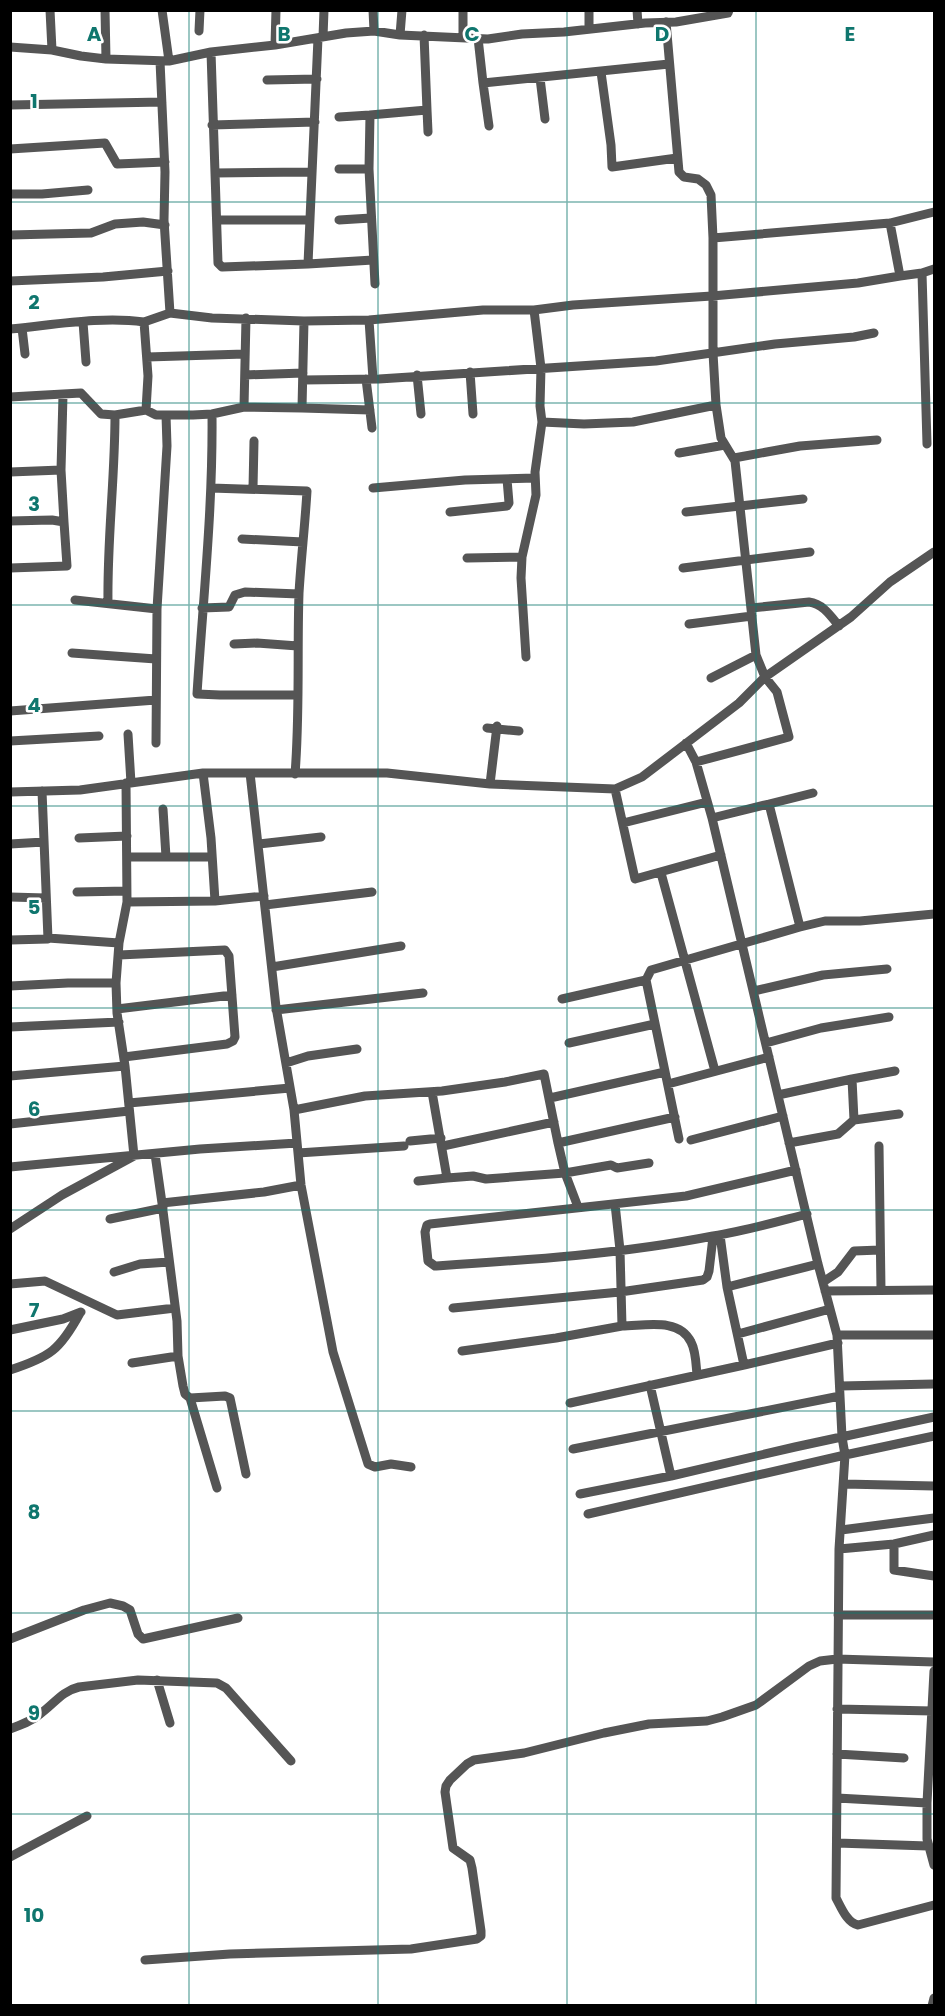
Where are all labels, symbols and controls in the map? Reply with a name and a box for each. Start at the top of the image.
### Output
text: A [87,20,102,48]
text: B [277,20,291,48]
text: C [464,20,480,48]
text: D [655,20,669,48]
text: E [845,20,855,48]
text: 1 [30,87,38,115]
text: 2 [28,288,40,316]
text: 3 [28,490,40,518]
text: 4 [27,691,41,719]
text: 5 [28,893,41,921]
text: 6 [28,1095,40,1123]
text: 7 [29,1296,40,1324]
text: 8 [28,1498,40,1526]
text: 9 [28,1699,40,1727]
text: 10 [24,1901,44,1929]

